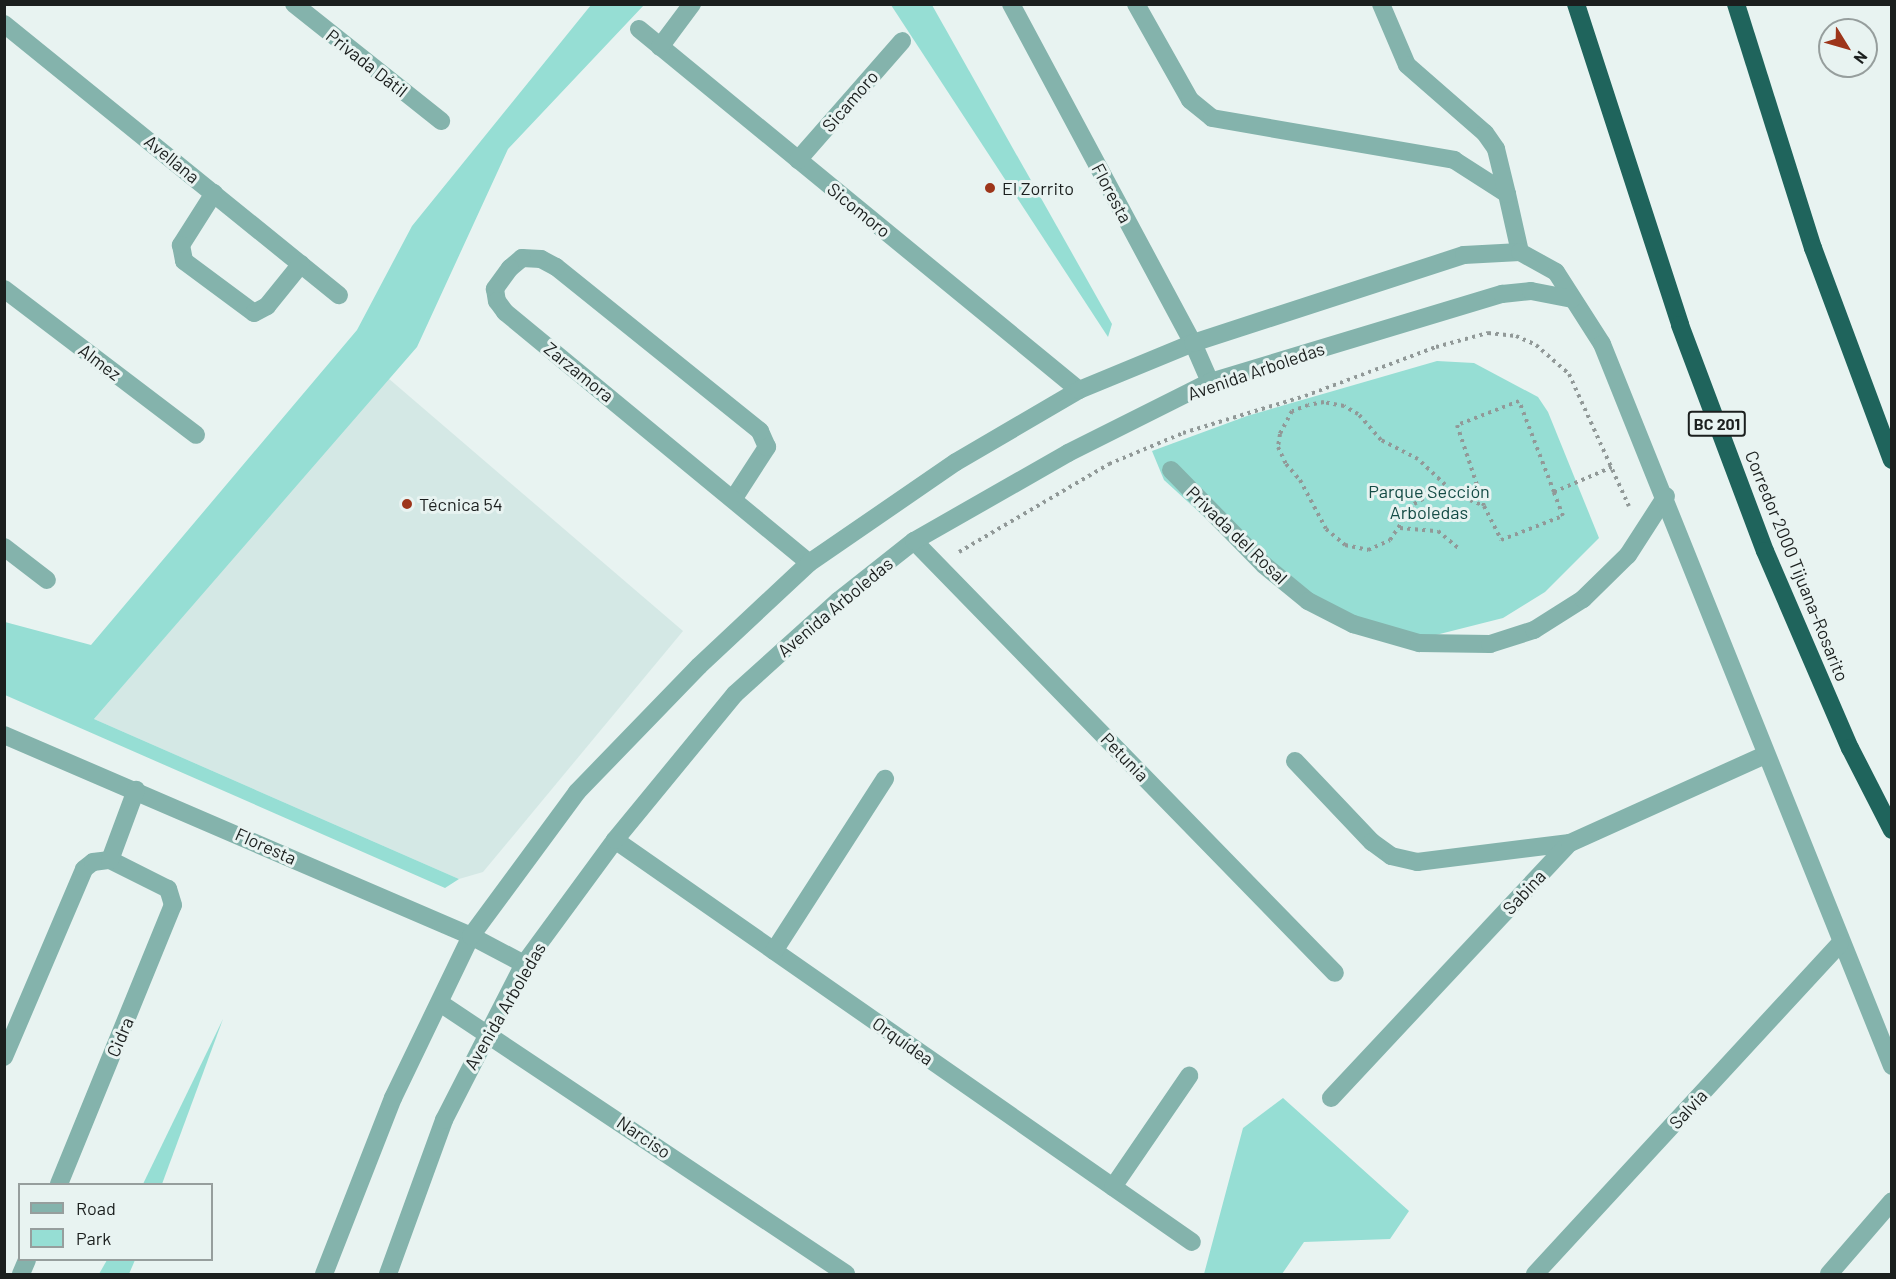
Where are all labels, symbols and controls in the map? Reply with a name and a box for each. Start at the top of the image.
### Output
north arrow [1818,18,1878,78]
street label: Privada Dátil [322,24,412,102]
text: N [1850,48,1872,68]
street label: Sicamoro [817,66,883,136]
street label: Avellana [140,130,204,188]
street label: Floresta [1087,159,1137,227]
place label: El Zorrito [1002,177,1074,199]
street label: Sicomoro [823,178,895,242]
marker: El Zorrito [983,181,997,195]
street label: Zarzamora [540,337,618,407]
street label: Avenida Arboledas [1185,337,1327,405]
street label: Almez [75,339,125,385]
road number: BC 201 [1687,411,1747,437]
street label: Corredor 2000 Tijuana-Rosarito [1741,448,1853,684]
street label: Privada del Rosal [1182,481,1292,589]
park label: Parque Sección Arboledas [1368,481,1490,524]
place label: Técnica 54 [419,493,503,515]
marker: Técnica 54 [400,497,414,511]
street label: Avenida Arboledas [773,553,897,661]
street label: Petunia [1097,728,1153,786]
street label: Floresta [232,823,300,869]
street label: Sabina [1498,865,1550,919]
street label: Avenida Arboledas [460,938,550,1074]
street label: Orquídea [868,1012,938,1070]
street label: Cidra [102,1014,138,1060]
street label: Salvia [1664,1085,1712,1133]
street label: Narciso [613,1111,675,1163]
legend [18,1183,213,1261]
text: Road [76,1197,116,1219]
text: Park [76,1227,111,1249]

